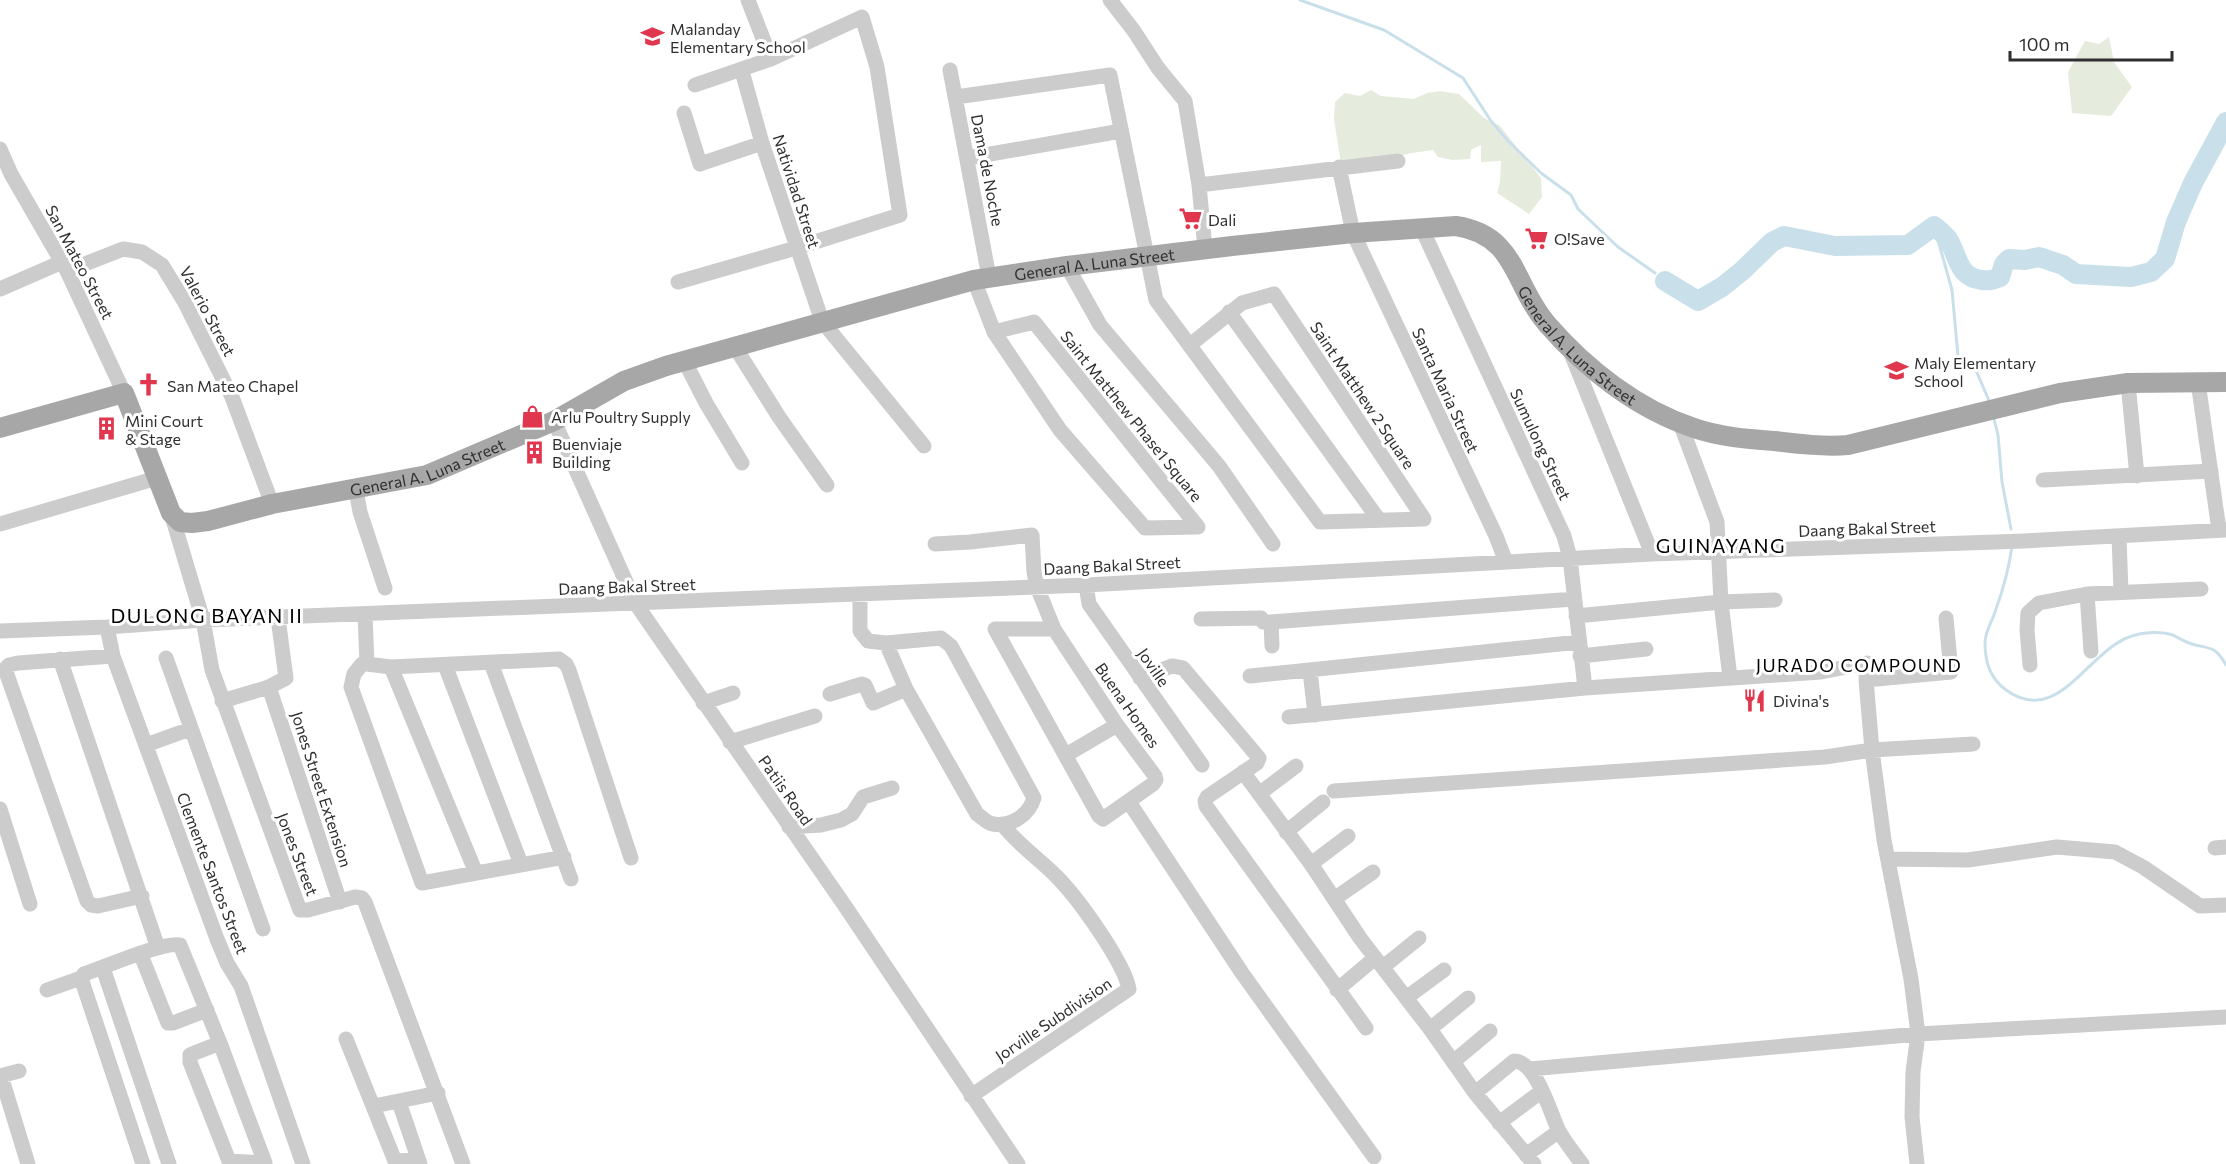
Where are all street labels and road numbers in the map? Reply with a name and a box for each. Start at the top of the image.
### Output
street label: Dama de Noche [968,113,1008,227]
street label: Natividad Street [770,132,824,251]
street label: San Mateo Street [42,202,118,323]
street label: General A. Luna Street [1013,244,1176,283]
street label: Valerio Street [176,263,240,360]
street label: General A. Luna Street [1515,282,1641,408]
street label: Saint Matthew 2 Square [1307,318,1419,472]
street label: Santa Maria Street [1409,325,1483,456]
street label: Saint Matthew Phase1 Square [1057,327,1207,505]
street label: Sumulong Street [1507,385,1575,503]
street label: General A. Luna Street [348,434,508,499]
street label: Daang Bakal Street [1798,516,1936,540]
street label: Daang Bakal Street [1043,552,1182,578]
street label: Daang Bakal Street [558,574,696,598]
street label: Joville [1134,644,1174,690]
street label: Buena Homes [1092,659,1164,751]
street label: Jones Street Extension [288,709,356,869]
street label: Patiis Road [755,751,817,829]
street label: Clemente Santos Street [173,790,253,957]
street label: Jones Street [273,810,323,898]
street label: Jorville Subdivision [991,973,1115,1065]

